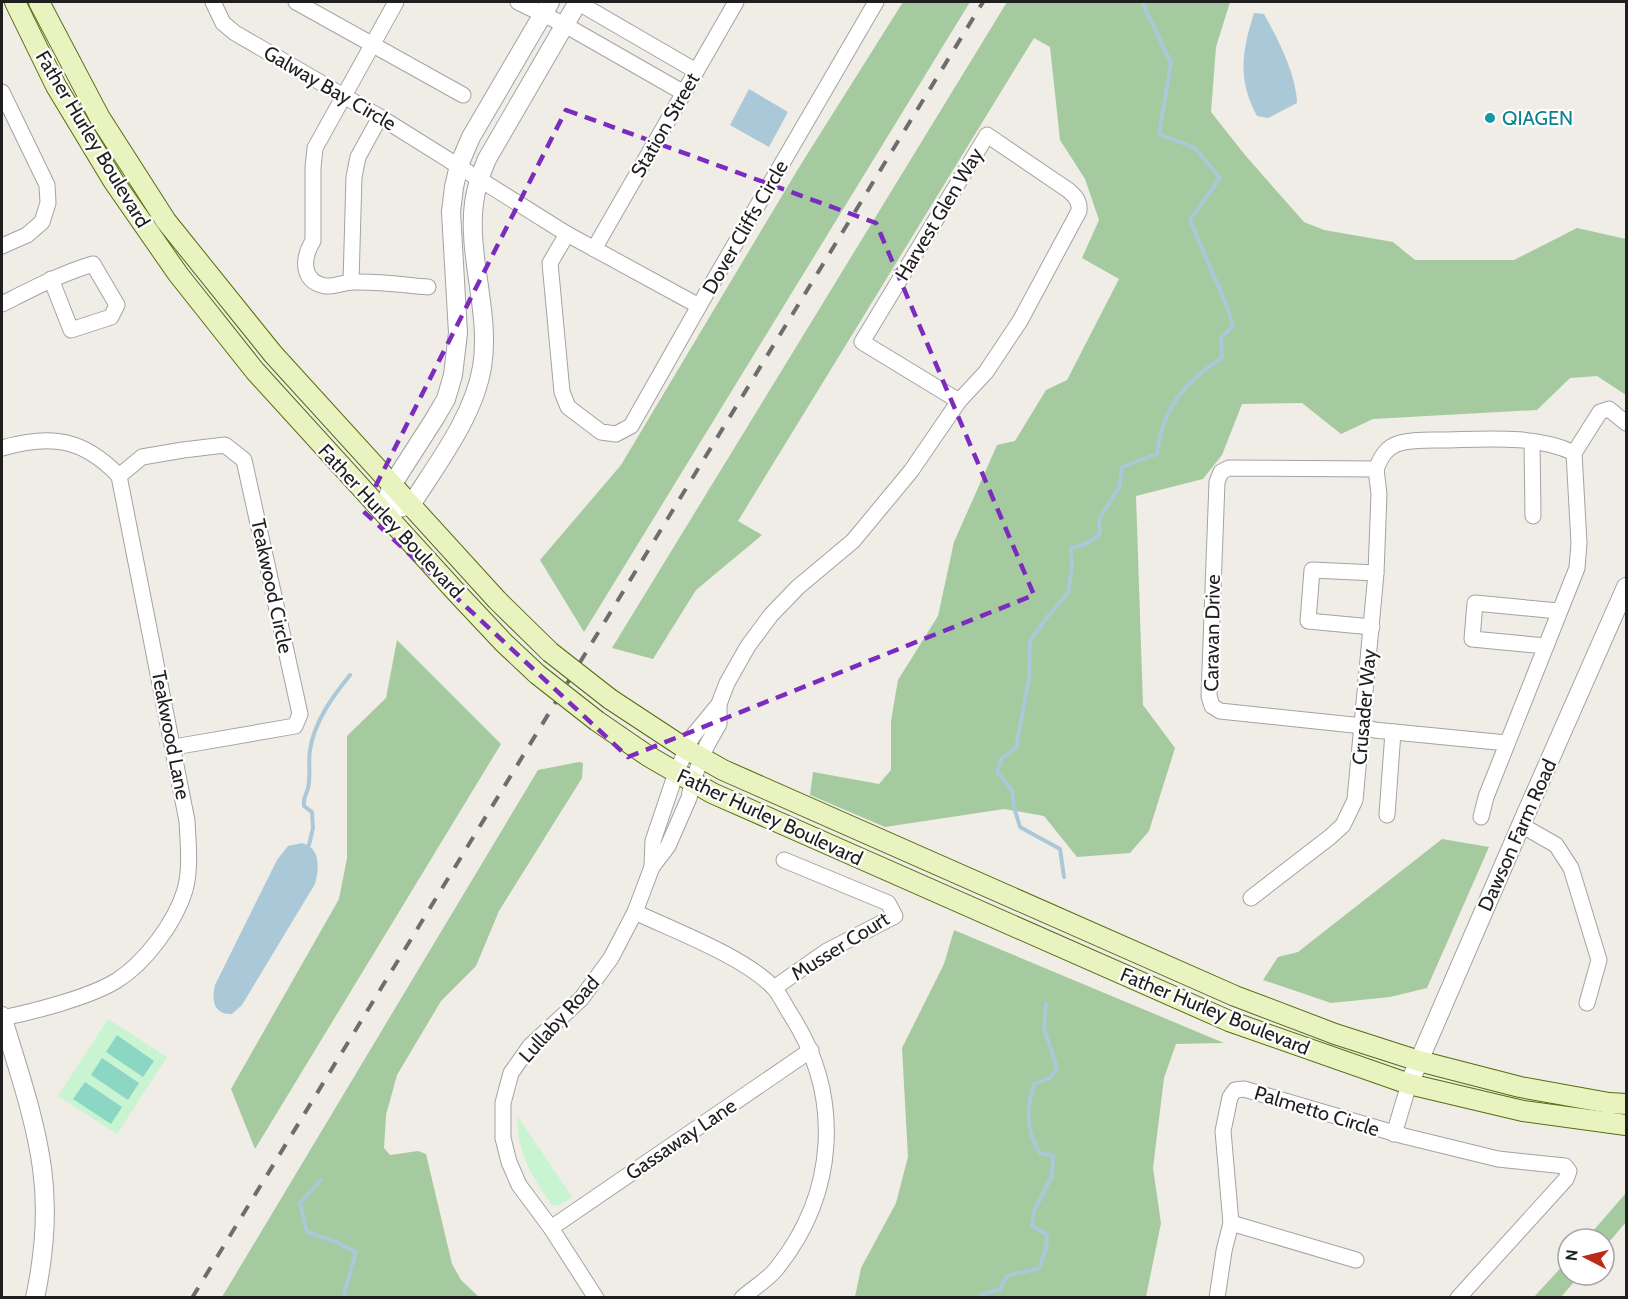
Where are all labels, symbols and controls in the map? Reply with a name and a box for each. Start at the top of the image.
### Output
street label: Galway Bay Circle [260,40,400,136]
street label: Father Hurley Boulevard [31,46,155,232]
street label: Station Street [625,68,705,181]
place label: QIAGEN [1502,106,1573,130]
marker: QIAGEN [1483,111,1497,125]
street label: Harvest Glen Way [890,143,988,285]
street label: Dover Cliffs Circle [697,156,793,298]
street label: Father Hurley Boulevard [313,439,469,603]
street label: Teakwood Circle [246,516,298,656]
street label: Caravan Drive [1199,574,1225,692]
street label: Crusader Way [1347,648,1381,766]
street label: Teakwood Lane [147,668,195,802]
street label: Dawson Farm Road [1473,755,1561,915]
street label: Father Hurley Boulevard [673,763,867,871]
street label: Musser Court [787,906,894,986]
street label: Father Hurley Boulevard [1117,962,1313,1060]
street label: Lullaby Road [514,971,604,1067]
street label: Palmetto Circle [1252,1081,1382,1141]
street label: Gassaway Lane [621,1093,741,1185]
north arrow [1556,1227,1616,1287]
text: N [1561,1248,1582,1262]

